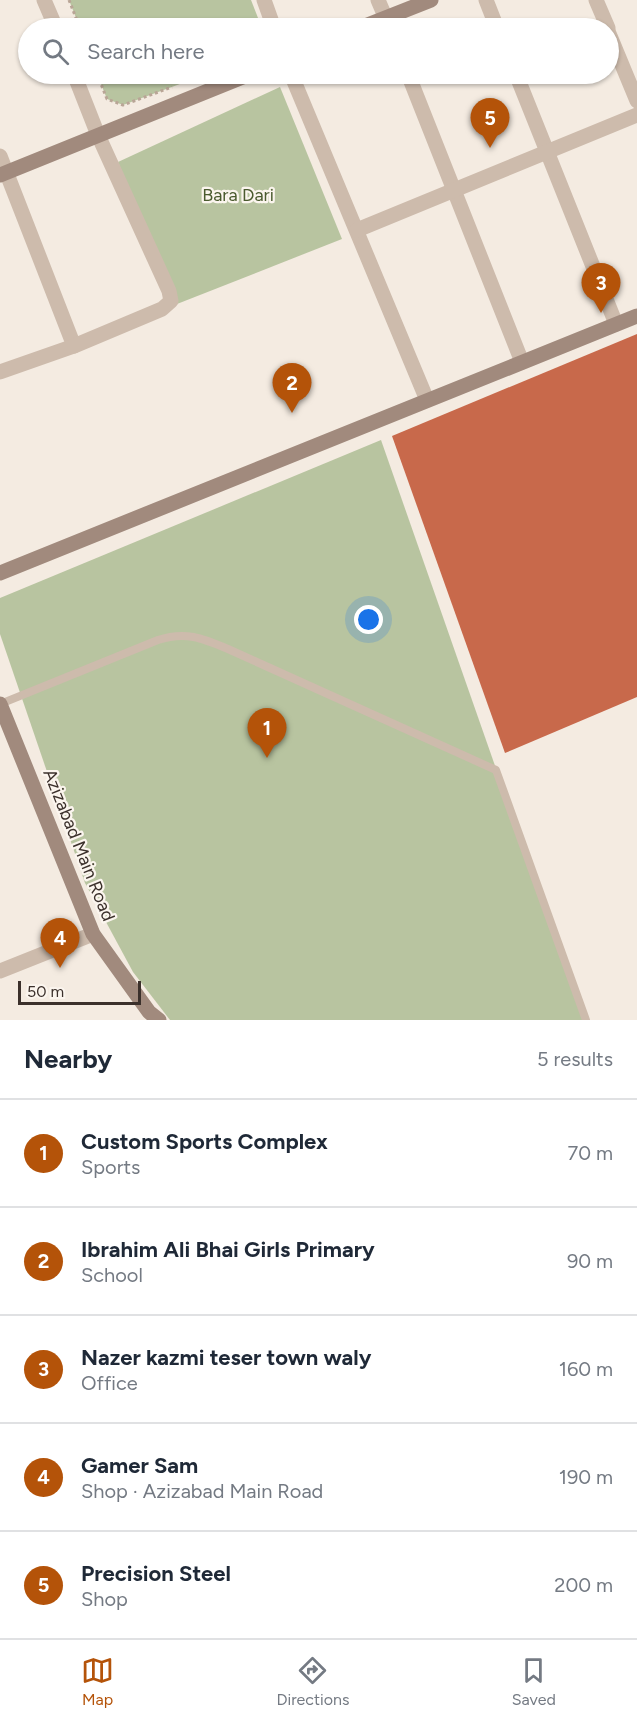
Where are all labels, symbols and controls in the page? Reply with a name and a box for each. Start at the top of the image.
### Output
search box [18,18,619,84]
icon: search [39,35,72,68]
text: Search here [87,38,205,65]
pin: 5 [470,98,510,148]
park label: Bara Dari [202,184,274,206]
pin: 3 [582,264,620,313]
pin: 2 [272,364,312,413]
your location [354,605,383,634]
pin: 1 [248,708,286,758]
street label: Azizabad Main Road [38,766,120,924]
pin: 4 [40,918,80,968]
scale bar [18,978,141,1006]
text: 50 m [27,982,64,1001]
text: Nearby [24,1043,112,1075]
text: 5 results [537,1047,613,1071]
text: Custom Sports Complex [81,1128,328,1155]
text: 1 [39,1141,48,1165]
text: 70 m [567,1141,613,1165]
text: Sports [81,1155,140,1179]
text: Ibrahim Ali Bhai Girls Primary [81,1236,375,1263]
text: 2 [38,1249,49,1273]
text: 90 m [567,1249,613,1273]
text: School [81,1263,143,1287]
text: Nazer kazmi teser town waly [81,1344,371,1371]
text: 3 [38,1357,49,1381]
text: 160 m [559,1357,613,1381]
text: Office [81,1371,138,1395]
text: Gamer Sam [81,1452,198,1479]
text: 4 [37,1465,50,1489]
text: 190 m [559,1465,613,1489]
text: Shop · Azizabad Main Road [81,1479,323,1503]
text: Precision Steel [81,1560,231,1587]
text: 5 [38,1573,49,1597]
text: 200 m [554,1573,613,1597]
text: Shop [81,1587,128,1611]
tab: Map [81,1654,114,1709]
tab: Directions [276,1654,349,1709]
tab: Saved [512,1654,556,1709]

